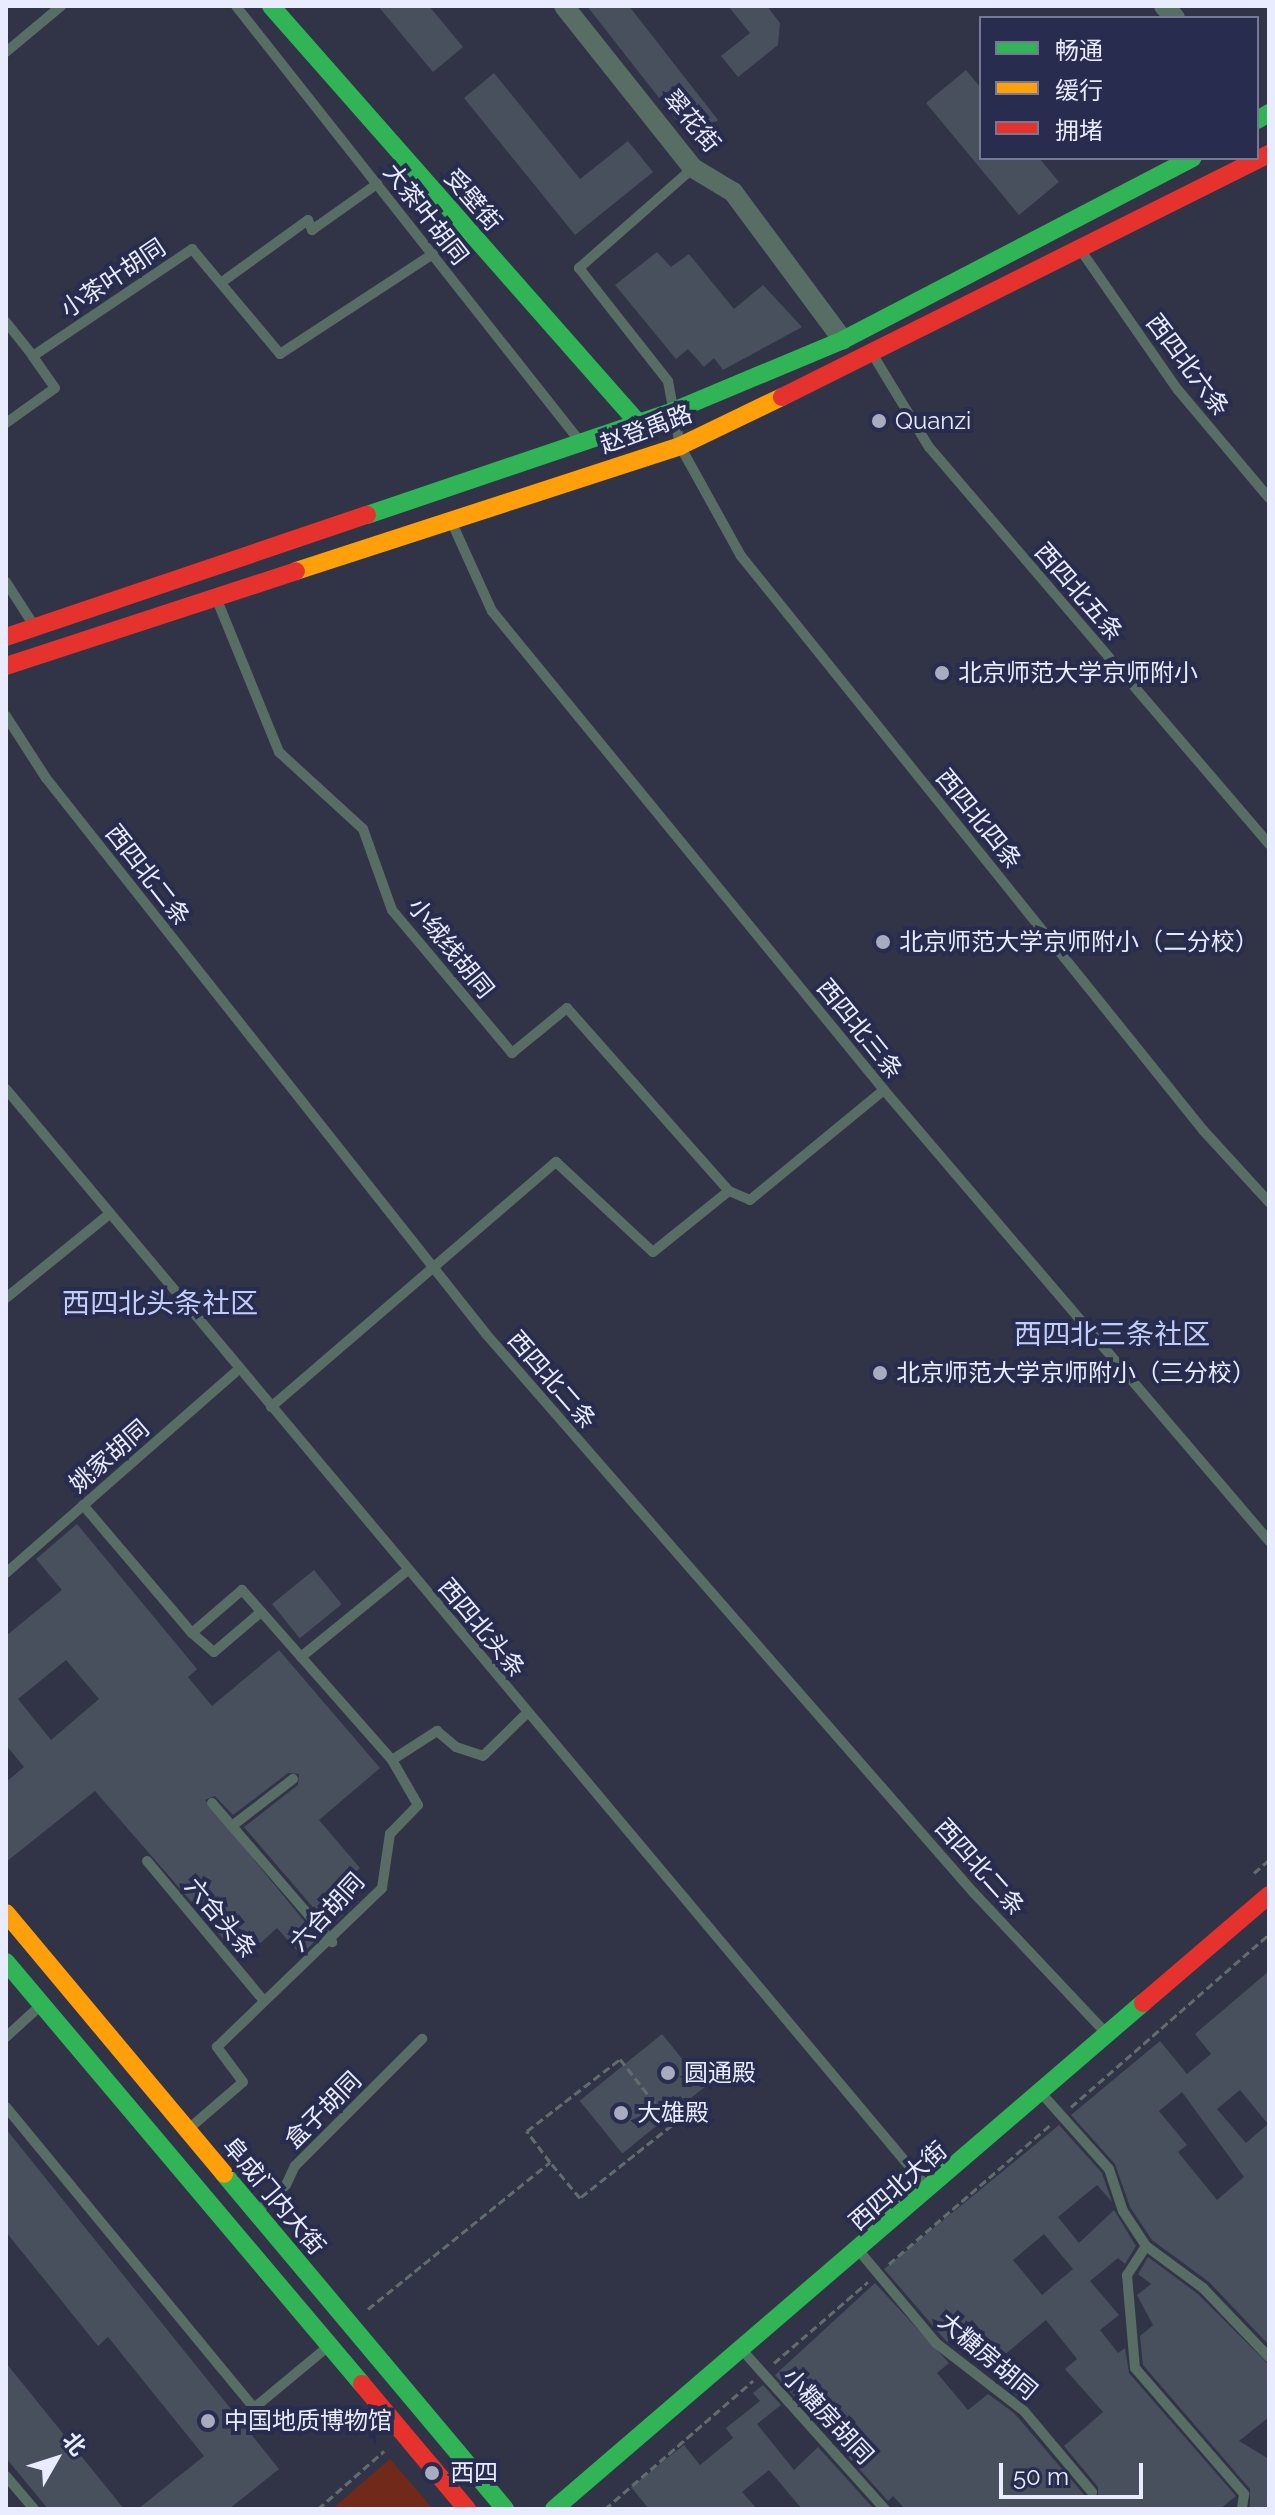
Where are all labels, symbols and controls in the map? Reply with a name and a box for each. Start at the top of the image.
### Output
legend [979,16,1259,160]
text: 畅通 [1055,36,1103,65]
text: 缓行 [1055,76,1103,105]
street label: 翠花街 [658,84,726,158]
text: 拥堵 [1055,116,1103,145]
street label: 大茶叶胡同 [378,158,474,270]
street label: 受壁街 [439,163,507,237]
street label: 小茶叶胡同 [55,233,171,323]
street label: 西四北六条 [1140,308,1236,422]
street label: 赵登禹路 [596,399,696,459]
place label: Quanzi [895,407,971,435]
marker: Quanzi [870,412,888,430]
street label: 西四北五条 [1029,537,1129,647]
place label: 北京师范大学京师附小 [958,659,1198,687]
marker: 北京师范大学京师附小 [933,664,951,682]
street label: 西四北四条 [930,763,1028,875]
street label: 西四北二条 [100,819,196,931]
street label: 小绒线胡同 [402,892,500,1004]
place label: 北京师范大学京师附小（二分校） [899,928,1259,956]
marker: 北京师范大学京师附小（二分校） [874,933,892,951]
street label: 西四北三条 [811,973,909,1085]
district label: 西四北头条社区 [62,1287,258,1321]
district label: 西四北三条社区 [1014,1318,1210,1352]
street label: 西四北二条 [502,1325,602,1435]
place label: 北京师范大学京师附小（三分校） [896,1359,1256,1387]
marker: 北京师范大学京师附小（三分校） [871,1364,889,1382]
street label: 姚家胡同 [63,1414,155,1498]
street label: 西四北头条 [432,1573,532,1683]
street label: 西四北二条 [929,1813,1031,1921]
street label: 六合胡同 [284,1867,370,1957]
street label: 六合头条 [179,1872,263,1964]
place label: 圆通殿 [684,2059,756,2087]
marker: 圆通殿 [659,2064,677,2082]
street label: 盒子胡同 [279,2066,367,2154]
place label: 大雄殿 [637,2099,709,2127]
marker: 大雄殿 [612,2104,630,2122]
street label: 阜成门内大街 [217,2132,331,2260]
street label: 西四北大街 [843,2136,953,2236]
street label: 大糖房胡同 [933,2306,1043,2406]
street label: 小糖房胡同 [777,2362,879,2470]
place label: 中国地质博物馆 [224,2407,392,2435]
marker: 中国地质博物馆 [199,2412,217,2430]
north arrow [16,2419,96,2499]
text: 北 [58,2427,92,2461]
scale bar [1003,2447,1147,2497]
place label: 西四 [450,2459,498,2487]
marker: 西四 [421,2462,443,2484]
text: 50 m [1013,2462,1069,2491]

